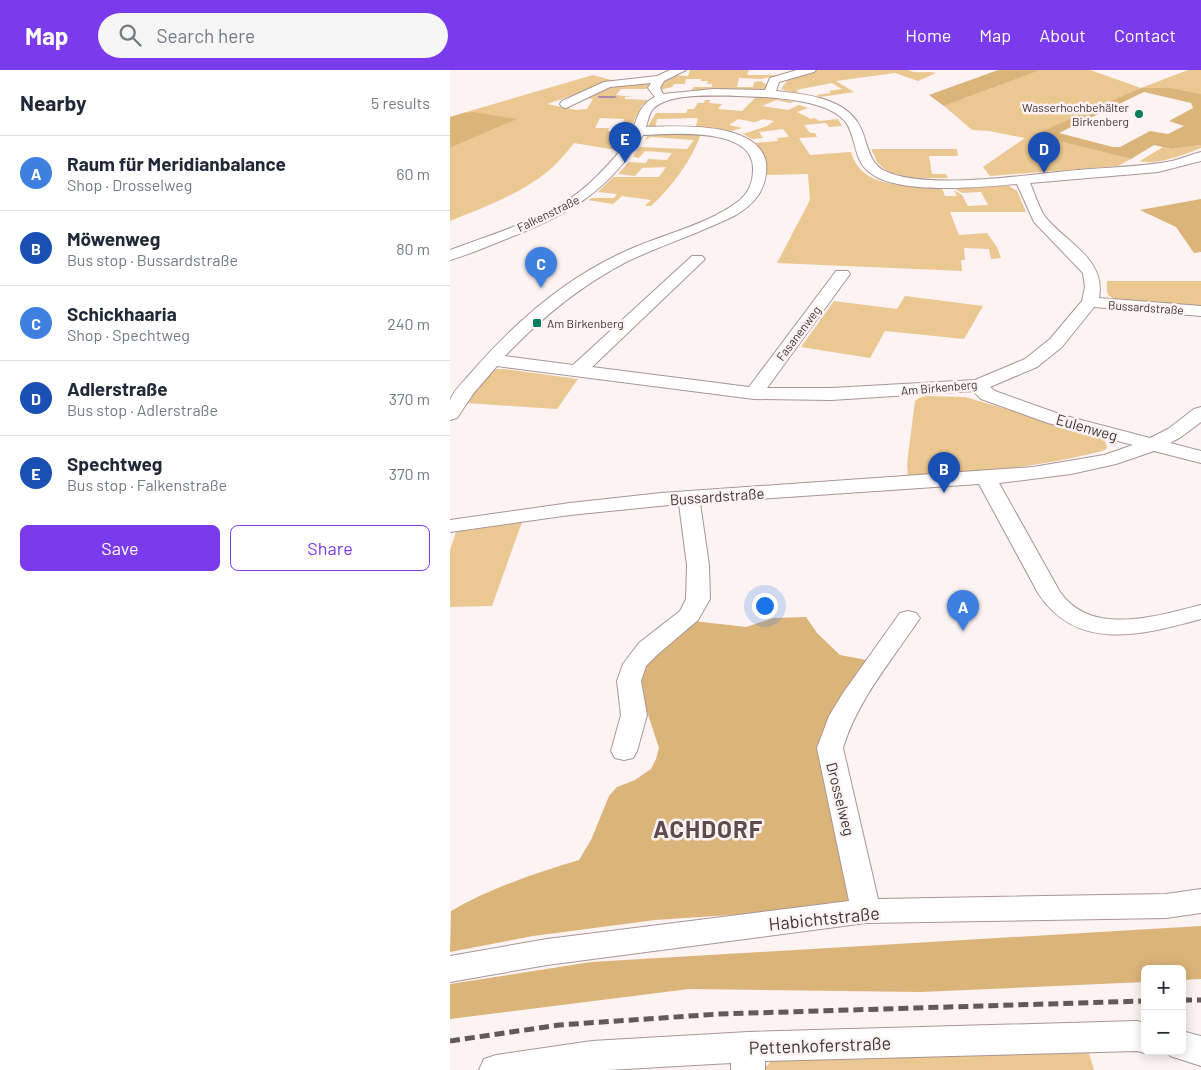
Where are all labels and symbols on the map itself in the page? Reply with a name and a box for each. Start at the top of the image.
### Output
place label: Wasserhochbehälter Birkenberg [1022,100,1130,128]
marker: Wasserhochbehälter Birkenberg [1133,108,1145,120]
pin: E [609,122,641,163]
pin: D [1028,132,1060,173]
street label: Falkenstraße [515,192,581,234]
pin: C [525,247,557,288]
street label: Bussardstraße [1108,297,1184,317]
street label: Fasanenweg [773,303,823,363]
place label: Am Birkenberg [547,316,624,330]
marker: Am Birkenberg [531,317,543,329]
street label: Am Birkenberg [900,377,978,397]
street label: Eulenweg [1054,410,1120,444]
pin: B [928,452,960,493]
street label: Bussardstraße [669,484,765,508]
pin: A [947,590,979,631]
your location [752,593,778,619]
street label: Drosselweg [823,760,859,838]
district label: ACHDORF [653,814,763,843]
street label: Habichtstraße [767,901,881,935]
street label: Pettenkoferstraße [748,1032,892,1058]

